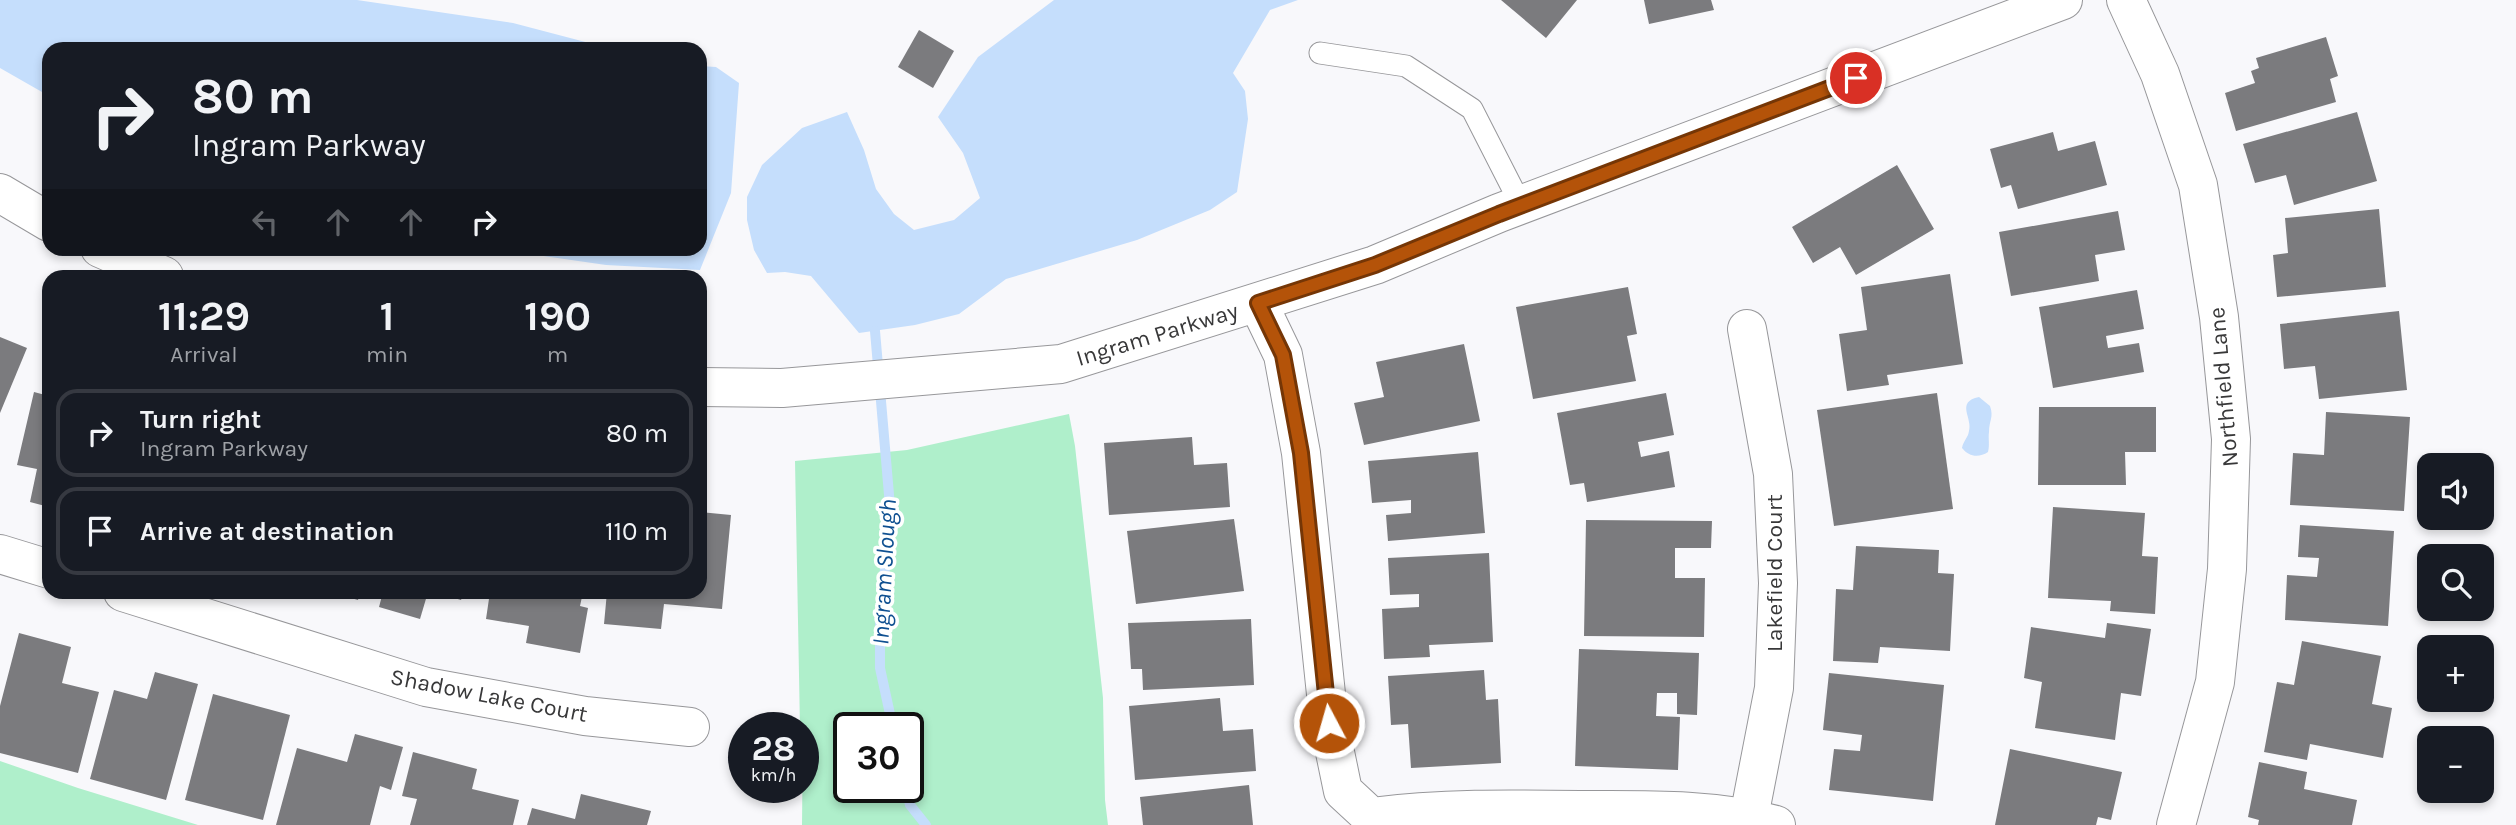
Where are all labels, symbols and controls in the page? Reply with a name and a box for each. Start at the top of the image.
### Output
pin [1826,48,1886,108]
icon: arrive [1837,59,1875,97]
text: 80 m [192,68,314,125]
icon: right [77,70,168,161]
text: Ingram Parkway [192,127,426,164]
icon: left [246,203,284,241]
icon: ahead [319,203,357,241]
icon: ahead [392,203,430,241]
icon: right [465,203,503,241]
text: 11:29 [158,291,250,341]
text: 1 [380,291,395,341]
text: 190 [524,291,591,341]
street label: Ingram Parkway [1073,297,1242,372]
street label: Northfield Lane [2203,306,2244,468]
text: Arrival [170,341,238,368]
text: min [366,341,408,368]
text: m [547,341,568,368]
text: Turn right [140,404,261,435]
icon: right [81,414,119,452]
text: 80 m [606,418,668,449]
text: Ingram Parkway [140,435,308,462]
map controls [2417,453,2494,803]
button: sound [2417,453,2494,530]
street label: Lakefield Court [1761,494,1788,652]
water label: Ingram Slough [866,498,902,646]
icon: arrive [81,512,119,550]
text: Arrive at destination [140,516,394,547]
text: 110 m [605,516,668,547]
button: search [2417,544,2494,621]
button: + [2417,635,2494,712]
street label: Shadow Lake Court [388,663,590,728]
position arrow [1292,686,1366,760]
speed limit sign: 30 [833,712,924,803]
button: − [2417,726,2494,803]
text: 28 [752,728,795,769]
text: km/h [751,764,796,786]

